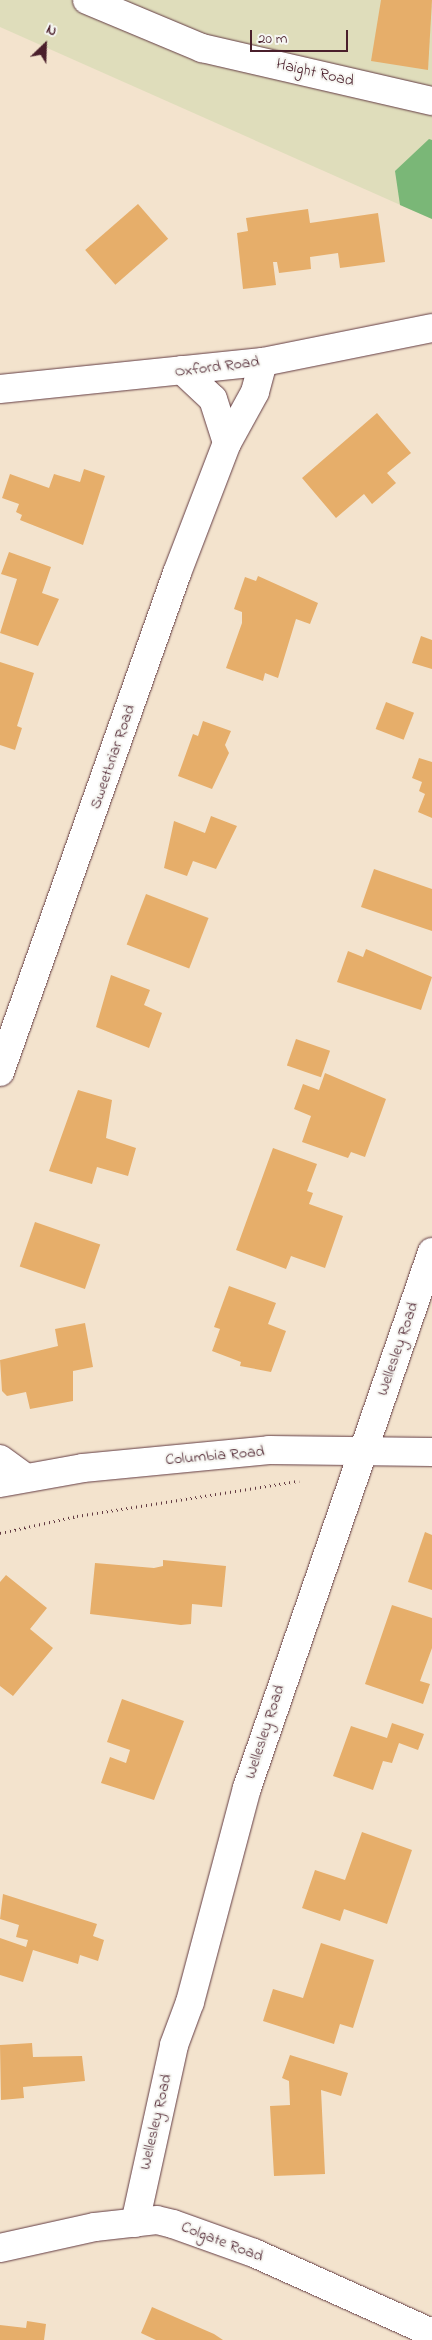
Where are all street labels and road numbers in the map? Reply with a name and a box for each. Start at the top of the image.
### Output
street label: Haight Road [274,55,356,91]
street label: Oxford Road [174,352,260,382]
street label: Sweetbriar Road [86,702,140,812]
street label: Wellesley Road [373,1300,423,1398]
street label: Columbia Road [165,1442,265,1470]
street label: Wellesley Road [241,1683,289,1781]
street label: Wellesley Road [136,2072,176,2172]
street label: Colgate Road [178,2218,266,2266]

